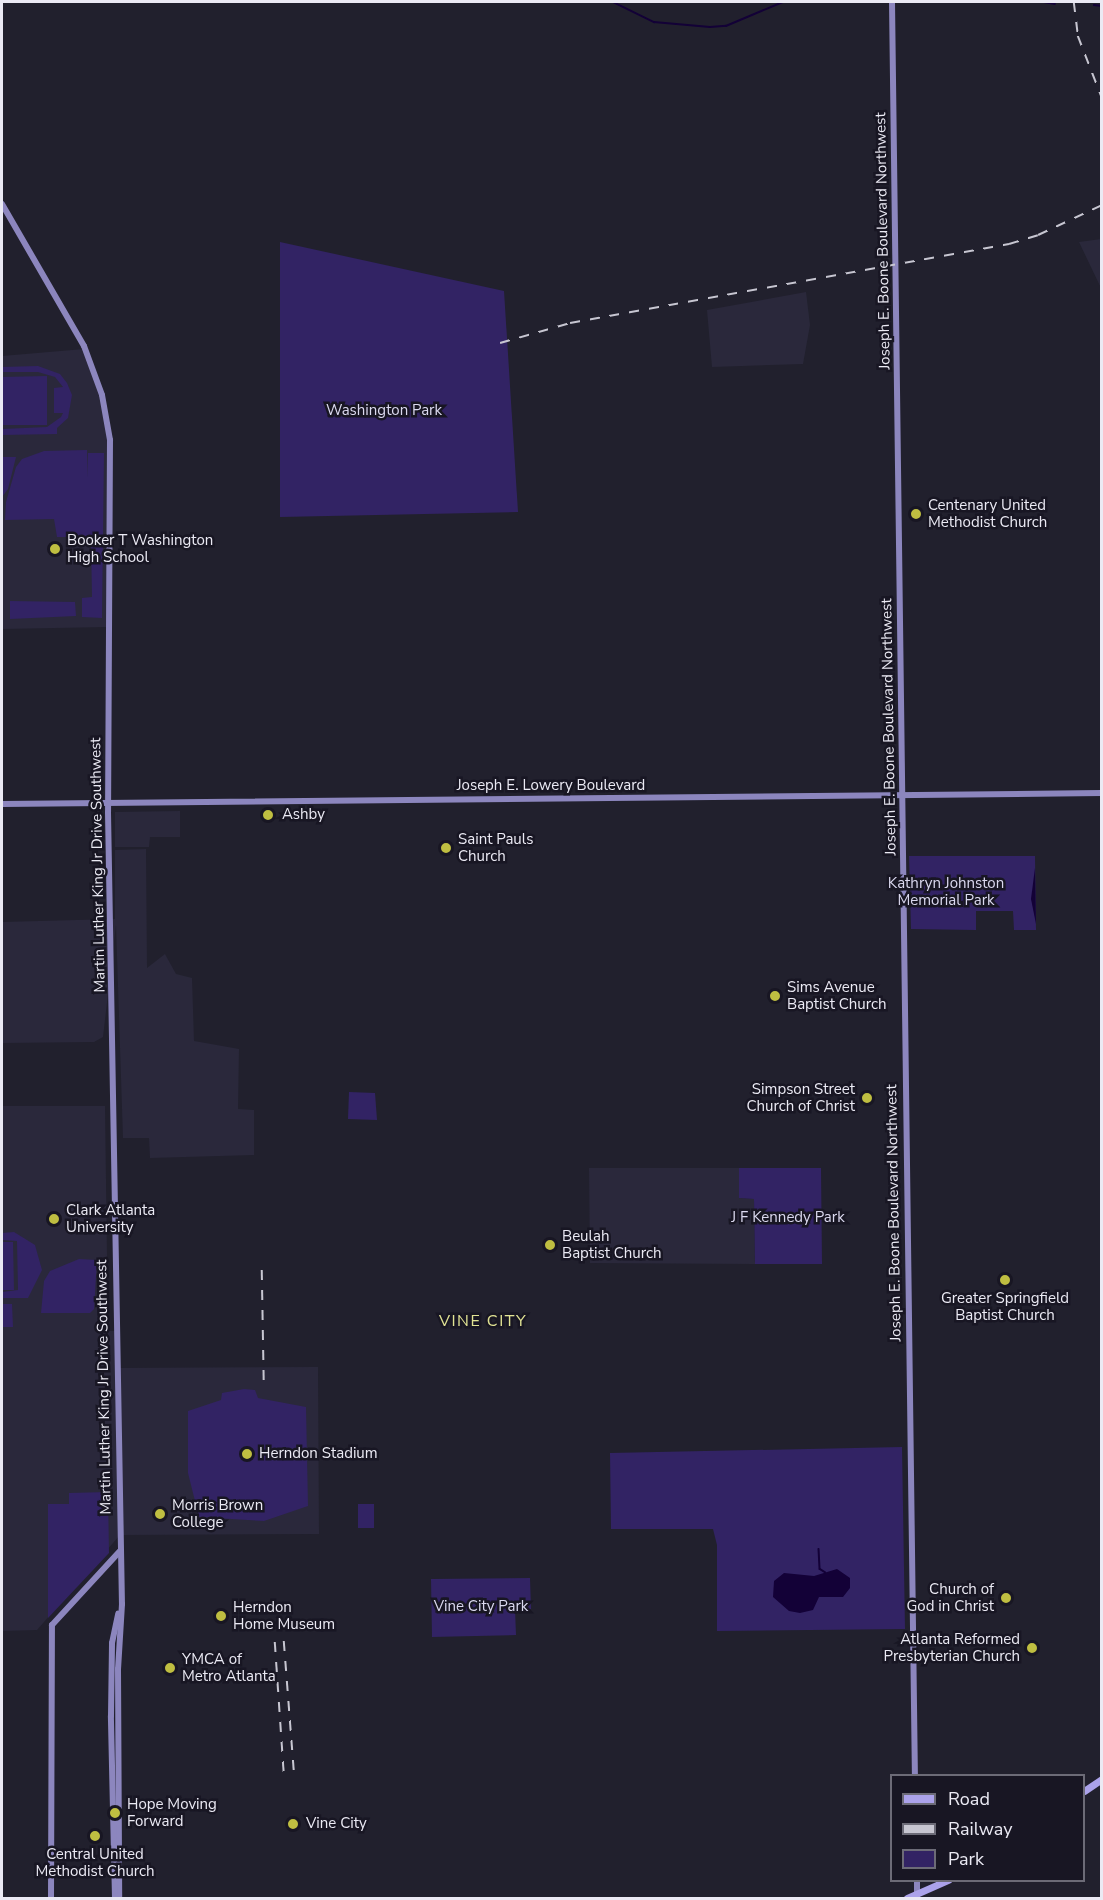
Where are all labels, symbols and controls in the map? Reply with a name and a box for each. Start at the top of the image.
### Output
street label: Joseph E. Boone Boulevard Northwest [872,112,894,370]
park label: Washington Park [326,402,442,420]
place label: Centenary United Methodist Church [928,496,1047,531]
marker: Centenary United Methodist Church [909,507,923,521]
place label: Booker T Washington High School [67,531,213,566]
marker: Booker T Washington High School [48,542,62,556]
street label: Joseph E. Boone Boulevard Northwest [878,598,900,856]
street label: Martin Luther King Jr Drive Southwest [87,737,109,993]
street label: Joseph E. Lowery Boulevard [457,777,645,795]
marker: Ashby [259,806,277,824]
place label: Ashby [282,806,325,824]
place label: Saint Pauls Church [458,830,533,865]
marker: Saint Pauls Church [439,841,453,855]
park label: Kathryn Johnston Memorial Park [888,874,1004,909]
place label: Sims Avenue Baptist Church [787,978,887,1013]
marker: Sims Avenue Baptist Church [768,989,782,1003]
place label: Simpson Street Church of Christ [746,1080,855,1115]
street label: Joseph E. Boone Boulevard Northwest [883,1084,905,1342]
marker: Simpson Street Church of Christ [860,1091,874,1105]
place label: Clark Atlanta University [66,1201,155,1236]
park label: J F Kennedy Park [731,1209,845,1227]
marker: Clark Atlanta University [47,1212,61,1226]
place label: Beulah Baptist Church [562,1227,662,1262]
marker: Beulah Baptist Church [543,1238,557,1252]
street label: Martin Luther King Jr Drive Southwest [93,1259,115,1515]
marker: Greater Springfield Baptist Church [998,1273,1012,1287]
place label: Greater Springfield Baptist Church [941,1289,1069,1324]
district label: VINE CITY [439,1311,527,1331]
place label: Herndon Stadium [259,1445,378,1463]
marker: Herndon Stadium [240,1447,254,1461]
place label: Morris Brown College [172,1496,263,1531]
marker: Morris Brown College [153,1507,167,1521]
place label: Church of God in Christ [906,1580,994,1615]
marker: Church of God in Christ [999,1591,1013,1605]
place label: Herndon Home Museum [233,1598,335,1633]
park label: Vine City Park [434,1598,528,1616]
marker: Herndon Home Museum [214,1609,228,1623]
place label: Atlanta Reformed Presbyterian Church [884,1630,1020,1665]
marker: Atlanta Reformed Presbyterian Church [1025,1641,1039,1655]
place label: YMCA of Metro Atlanta [182,1650,276,1685]
marker: YMCA of Metro Atlanta [163,1661,177,1675]
legend [890,1774,1085,1882]
text: Road [948,1787,990,1811]
place label: Hope Moving Forward [127,1795,217,1830]
marker: Hope Moving Forward [108,1806,122,1820]
marker: Vine City [284,1815,302,1833]
place label: Vine City [306,1815,367,1833]
text: Railway [948,1817,1013,1841]
marker: Central United Methodist Church [88,1829,102,1843]
place label: Central United Methodist Church [35,1845,155,1880]
text: Park [948,1847,984,1871]

